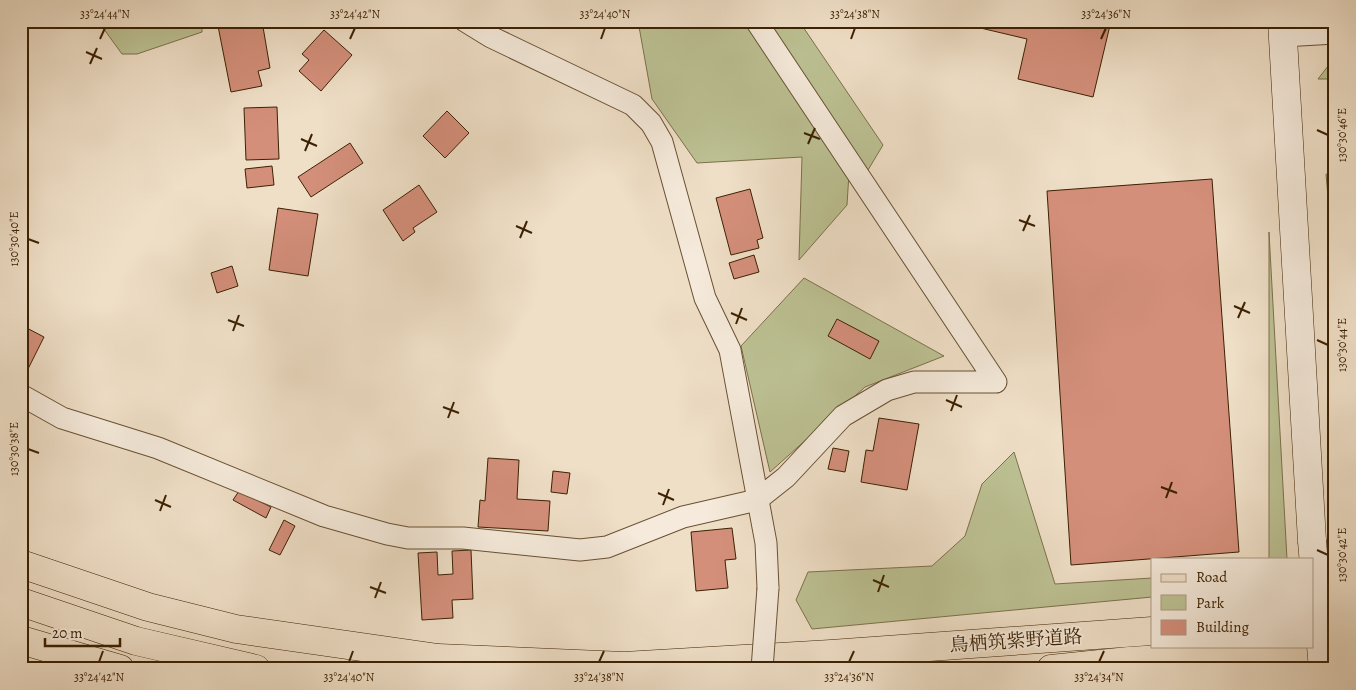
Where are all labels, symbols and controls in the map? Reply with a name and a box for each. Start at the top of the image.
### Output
text: 33°24'44"N [80,6,130,22]
text: 33°24'42"N [330,6,380,22]
text: 33°24'40"N [580,6,631,22]
text: 33°24'38"N [830,6,880,22]
text: 33°24'36"N [1081,6,1131,22]
text: 130°30'46"E [1334,108,1350,162]
text: 130°30'40"E [6,211,22,267]
text: 130°30'44"E [1334,318,1350,372]
text: 130°30'38"E [6,422,22,476]
text: 130°30'42"E [1334,528,1350,582]
legend [1151,558,1314,648]
text: Road [1196,567,1228,587]
text: Park [1196,593,1225,613]
scale bar [45,615,120,647]
text: Building [1196,617,1249,637]
text: 20 m [52,623,83,643]
street label: 鳥栖筑紫野道路 [949,623,1083,659]
text: 33°24'42"N [74,669,124,685]
text: 33°24'40"N [324,669,375,685]
text: 33°24'38"N [574,669,624,685]
text: 33°24'36"N [824,669,874,685]
text: 33°24'34"N [1074,669,1124,685]

